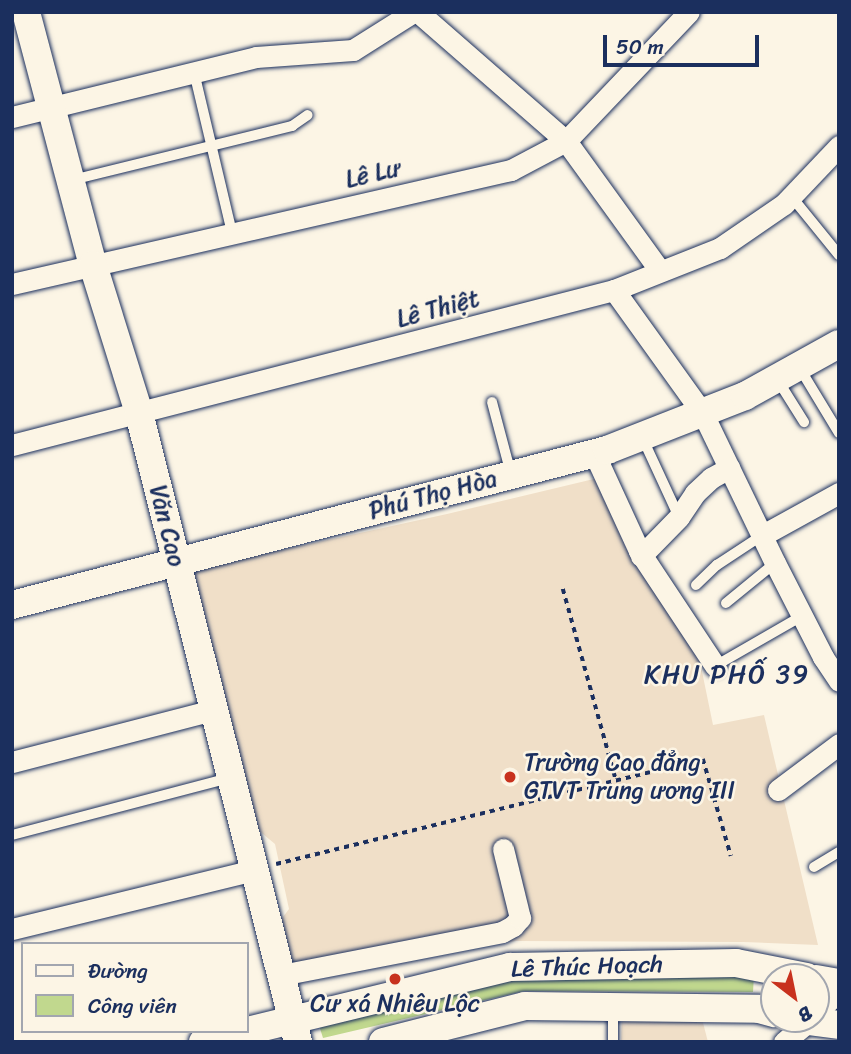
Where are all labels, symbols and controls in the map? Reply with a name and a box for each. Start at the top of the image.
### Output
scale bar [606,21,762,65]
text: 50 m [616,28,664,66]
street label: Lê Lư [343,154,403,194]
street label: Lê Thiệt [393,284,483,334]
street label: Phú Thọ Hòa [366,464,500,526]
street label: Văn Cao [143,482,191,570]
district label: KHU PHỐ 39 [645,659,809,691]
place label: Trường Cao đẳng GTVT Trung ương III [524,749,735,805]
marker: Trường Cao đẳng GTVT Trung ương III [502,769,518,785]
legend [21,942,248,1033]
street label: Lê Thúc Hoạch [510,950,664,984]
text: Đường [88,952,148,990]
north arrow [760,963,830,1033]
marker: Cư xá Nhiêu Lộc [387,971,403,987]
text: Công viên [88,987,177,1025]
place label: Cư xá Nhiêu Lộc [310,990,480,1018]
text: B [792,997,819,1032]

